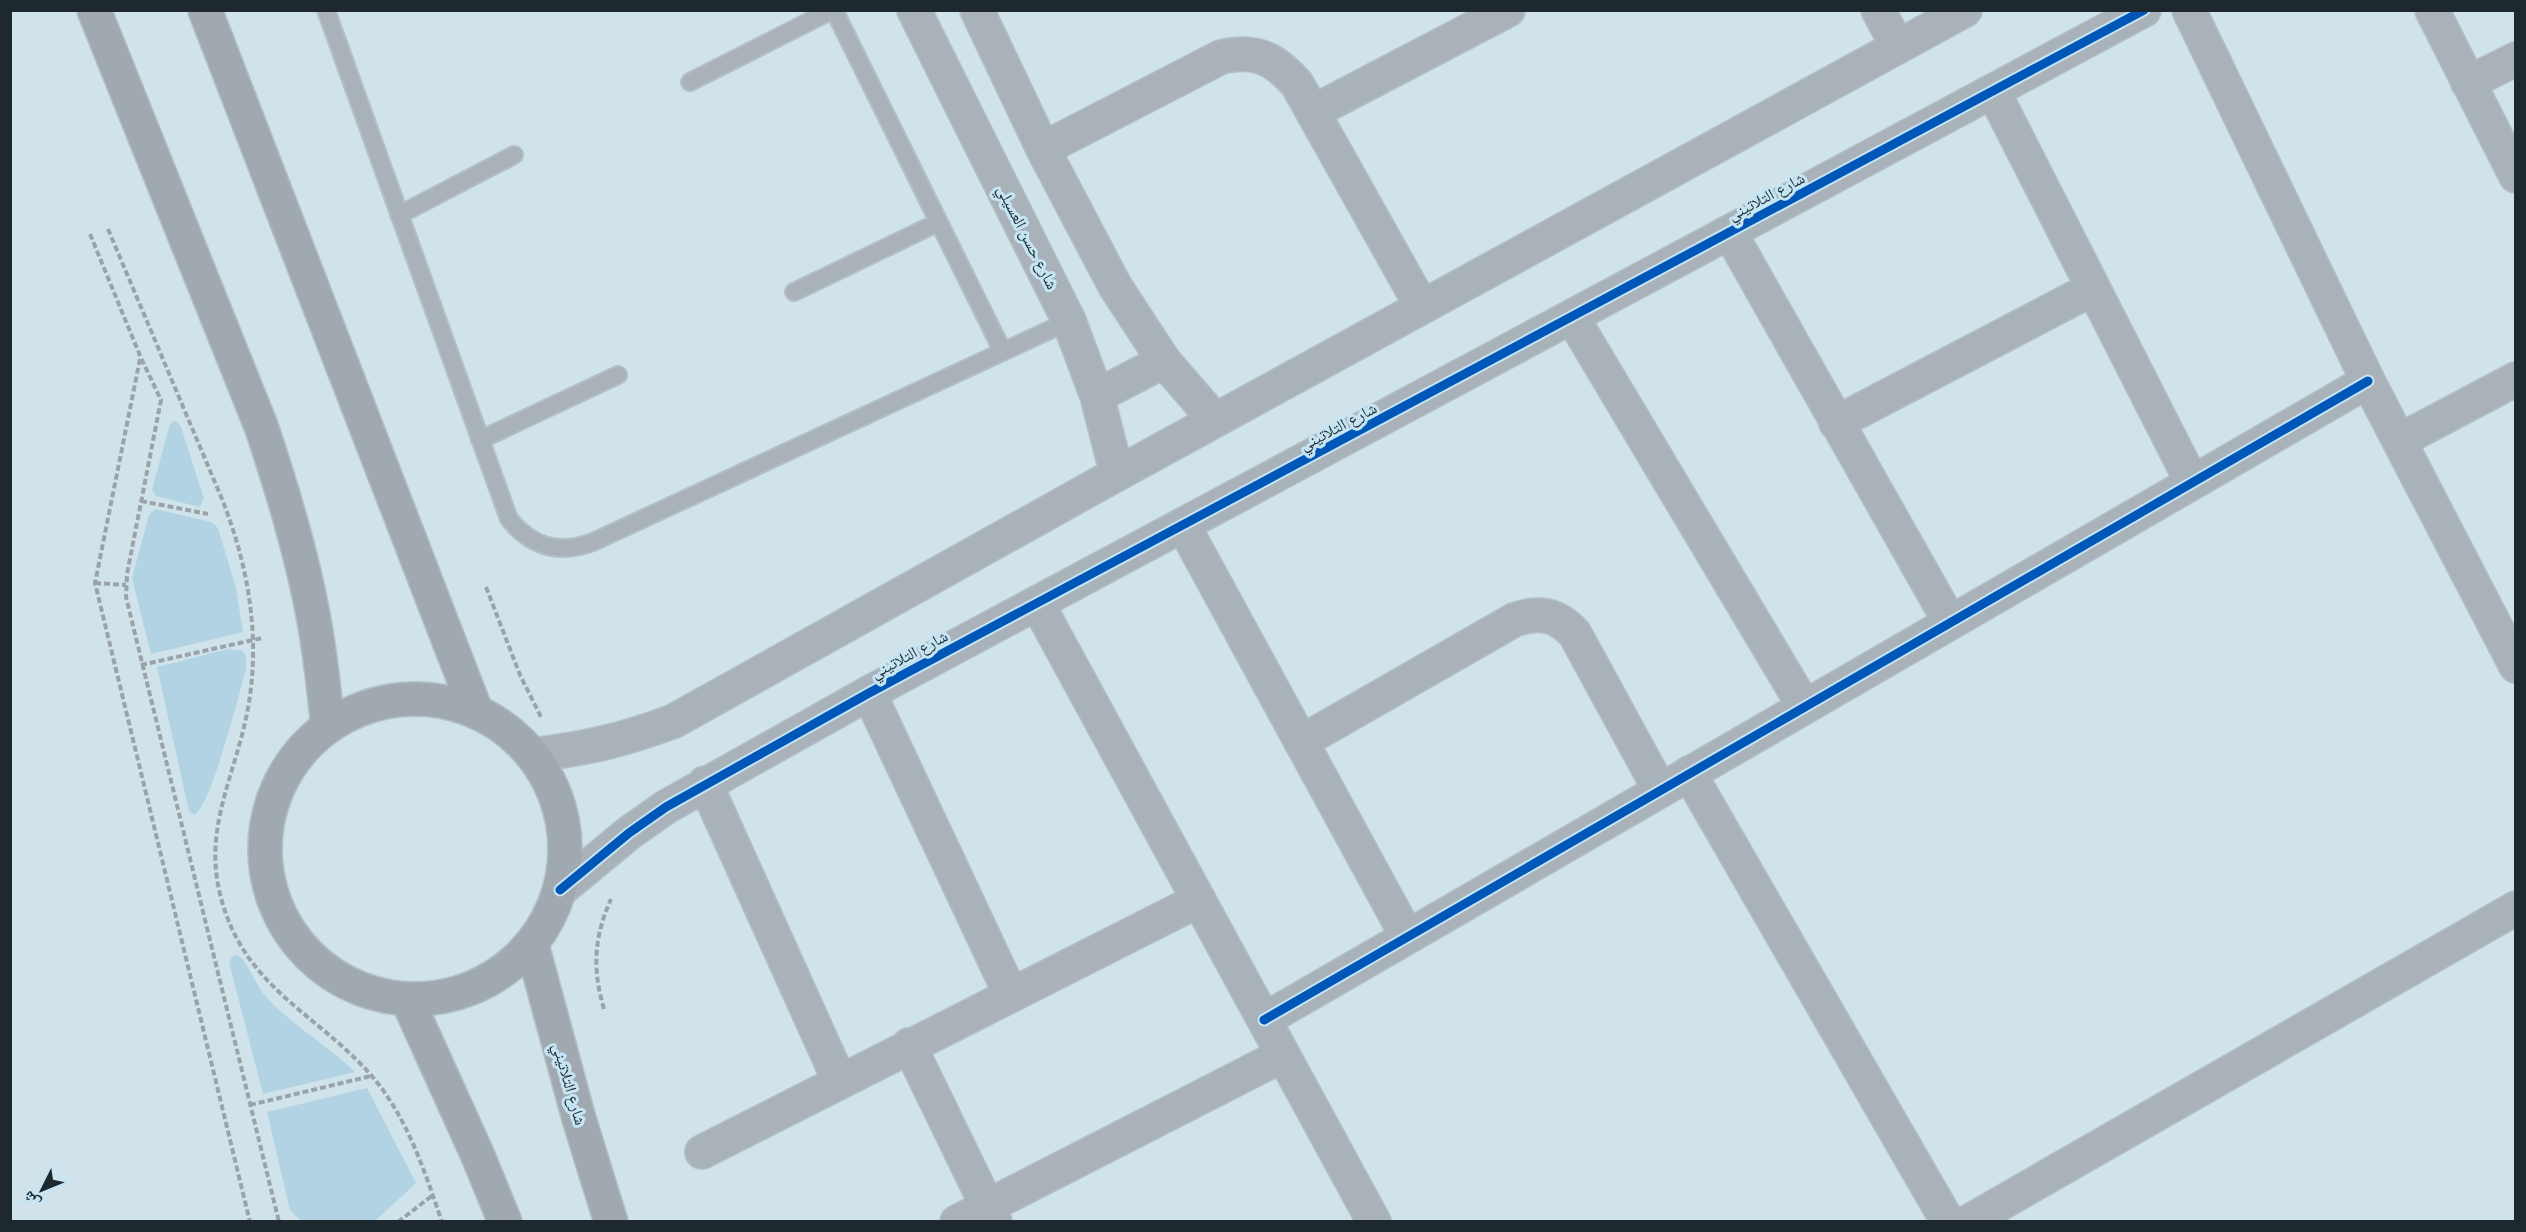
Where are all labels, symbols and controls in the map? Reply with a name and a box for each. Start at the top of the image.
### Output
street label: شارع التلاتيني [1724,167,1809,227]
street label: شارع حسن العسيلي [990,182,1063,294]
street label: شارع التلاتيني [1296,397,1381,457]
street label: شارع التلاتيني [867,625,952,685]
street label: شارع التلاتيني [546,1041,591,1128]
north arrow [12,1160,72,1220]
text: ش [18,1187,44,1213]

